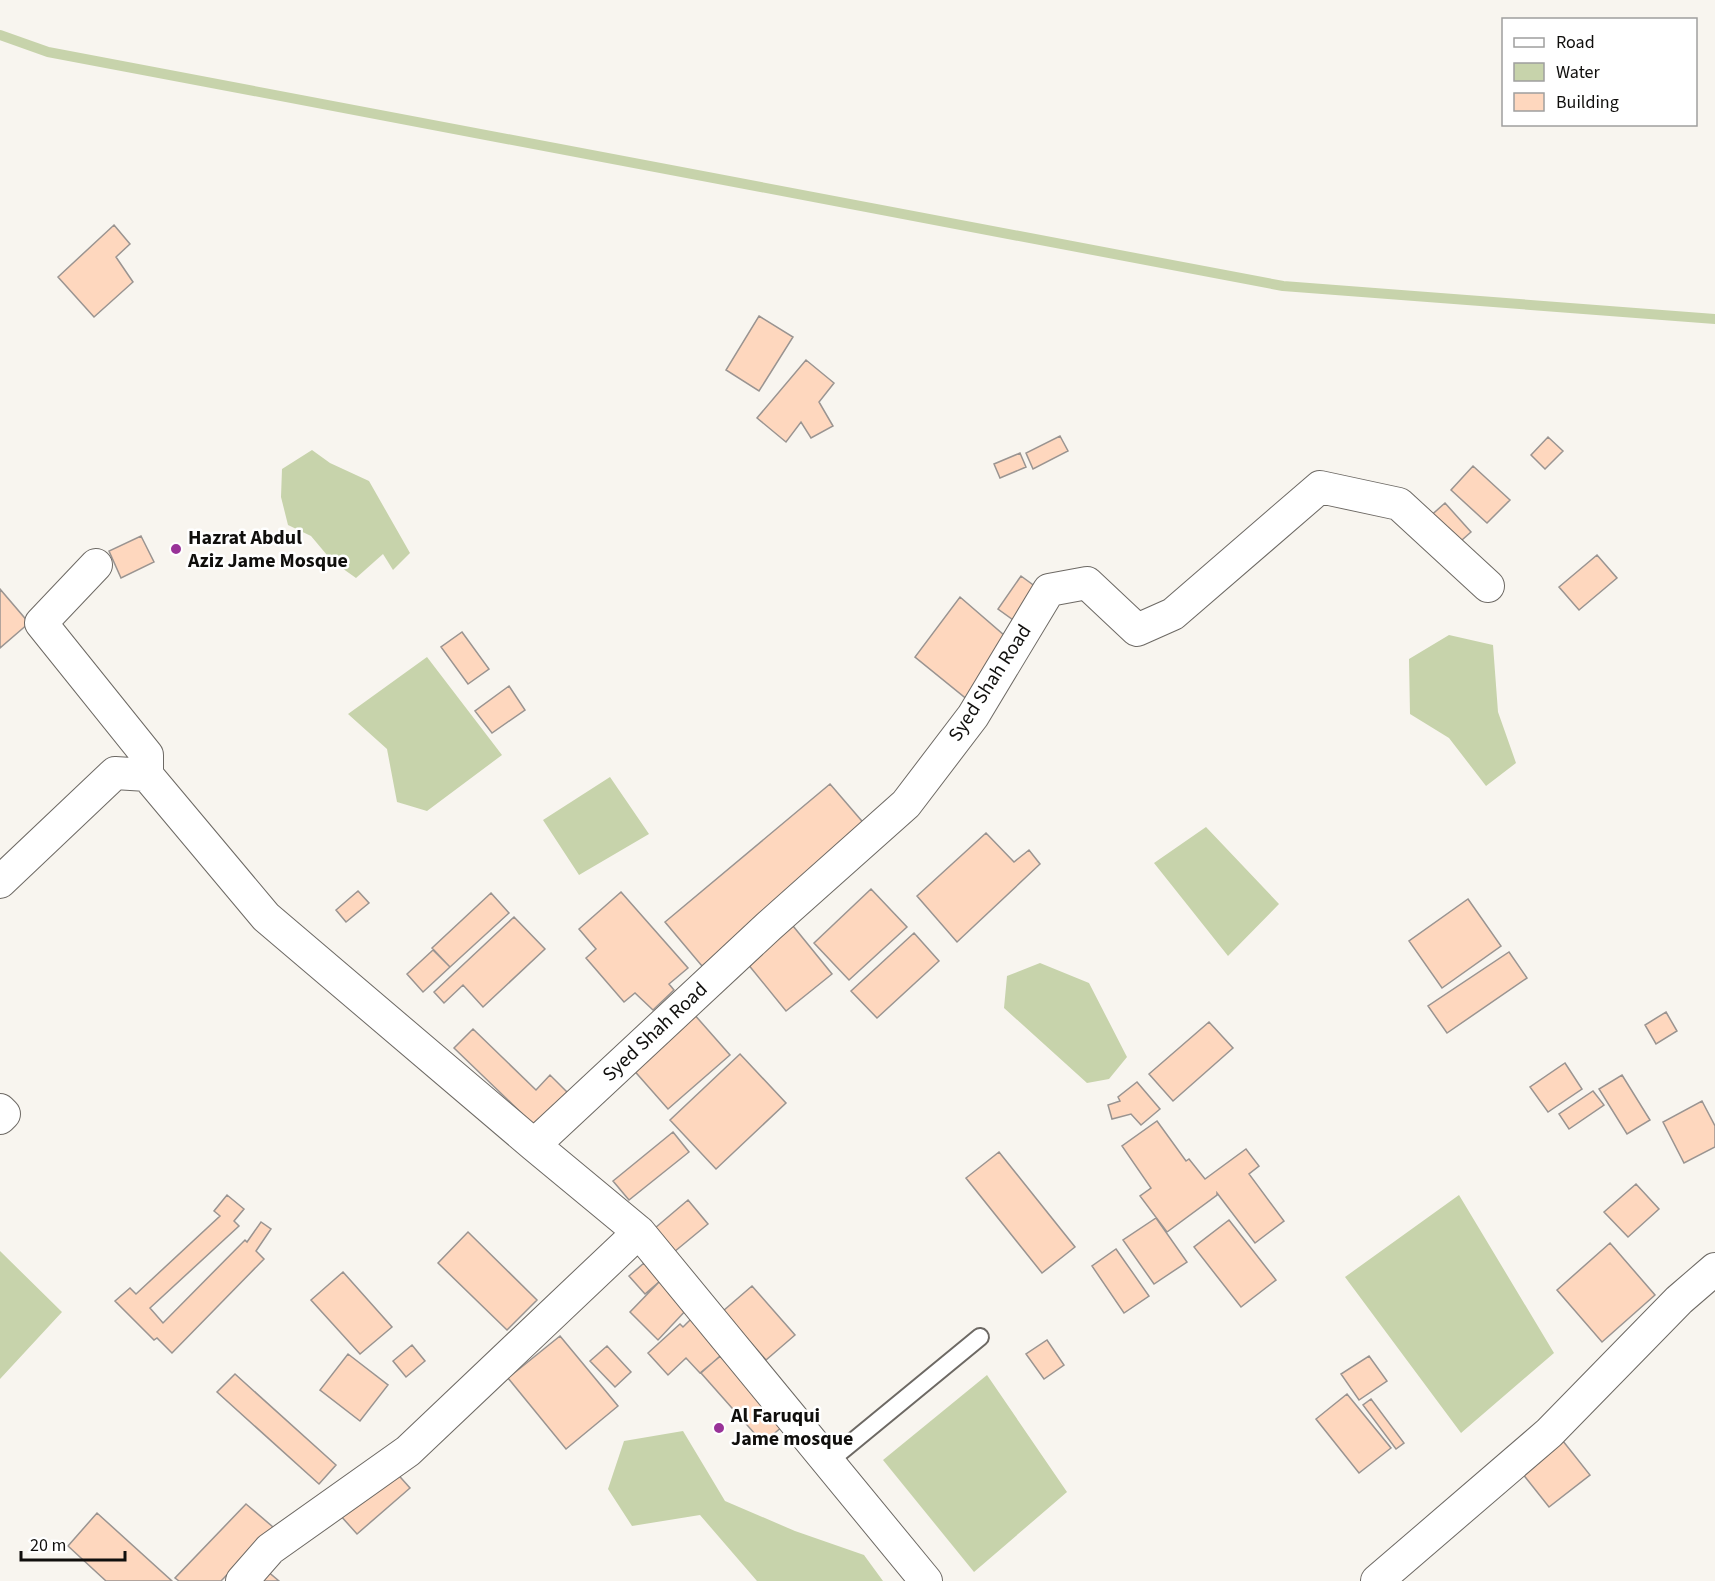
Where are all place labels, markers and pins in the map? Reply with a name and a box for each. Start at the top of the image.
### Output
place label: Hazrat Abdul Aziz Jame Mosque [187,524,348,575]
marker: Hazrat Abdul Aziz Jame Mosque [169,542,183,556]
place label: Al Faruqui Jame mosque [730,1402,853,1453]
marker: Al Faruqui Jame mosque [712,1421,726,1435]

